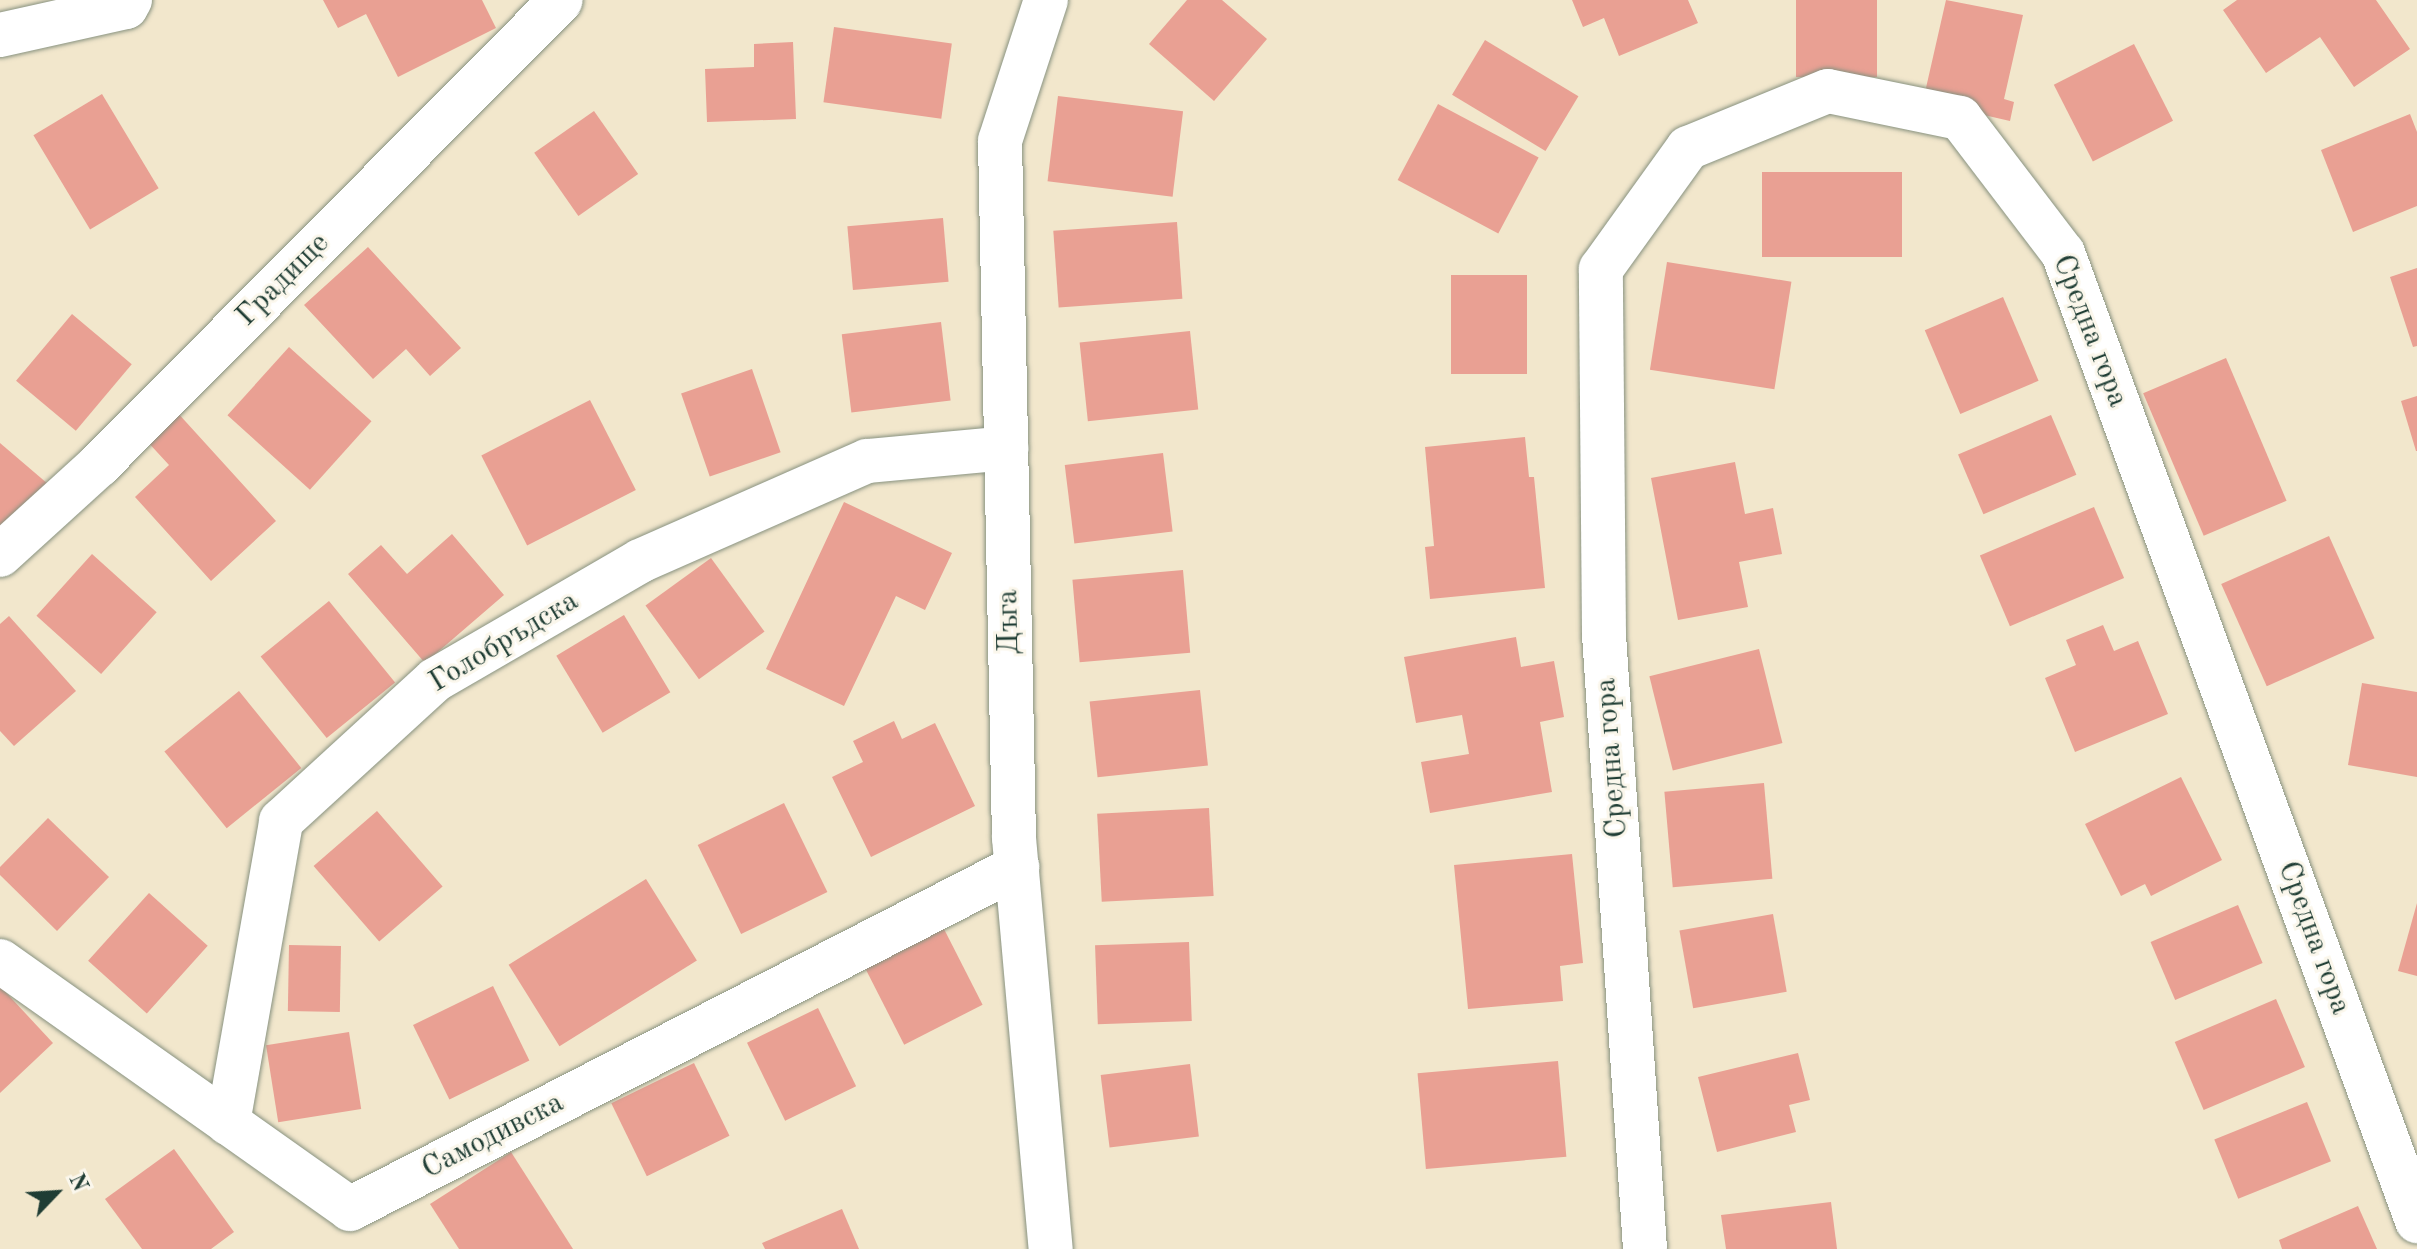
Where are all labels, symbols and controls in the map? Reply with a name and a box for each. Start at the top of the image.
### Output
street label: Градище [229,226,337,334]
street label: Средна гора [2044,250,2136,412]
street label: Голобръдска [423,583,585,701]
street label: Дъга [990,589,1028,655]
street label: Средна гора [1588,677,1636,839]
street label: Средна гора [2270,856,2358,1020]
street label: Самодивска [416,1085,570,1187]
north arrow [16,1153,96,1233]
text: N [64,1171,91,1195]

